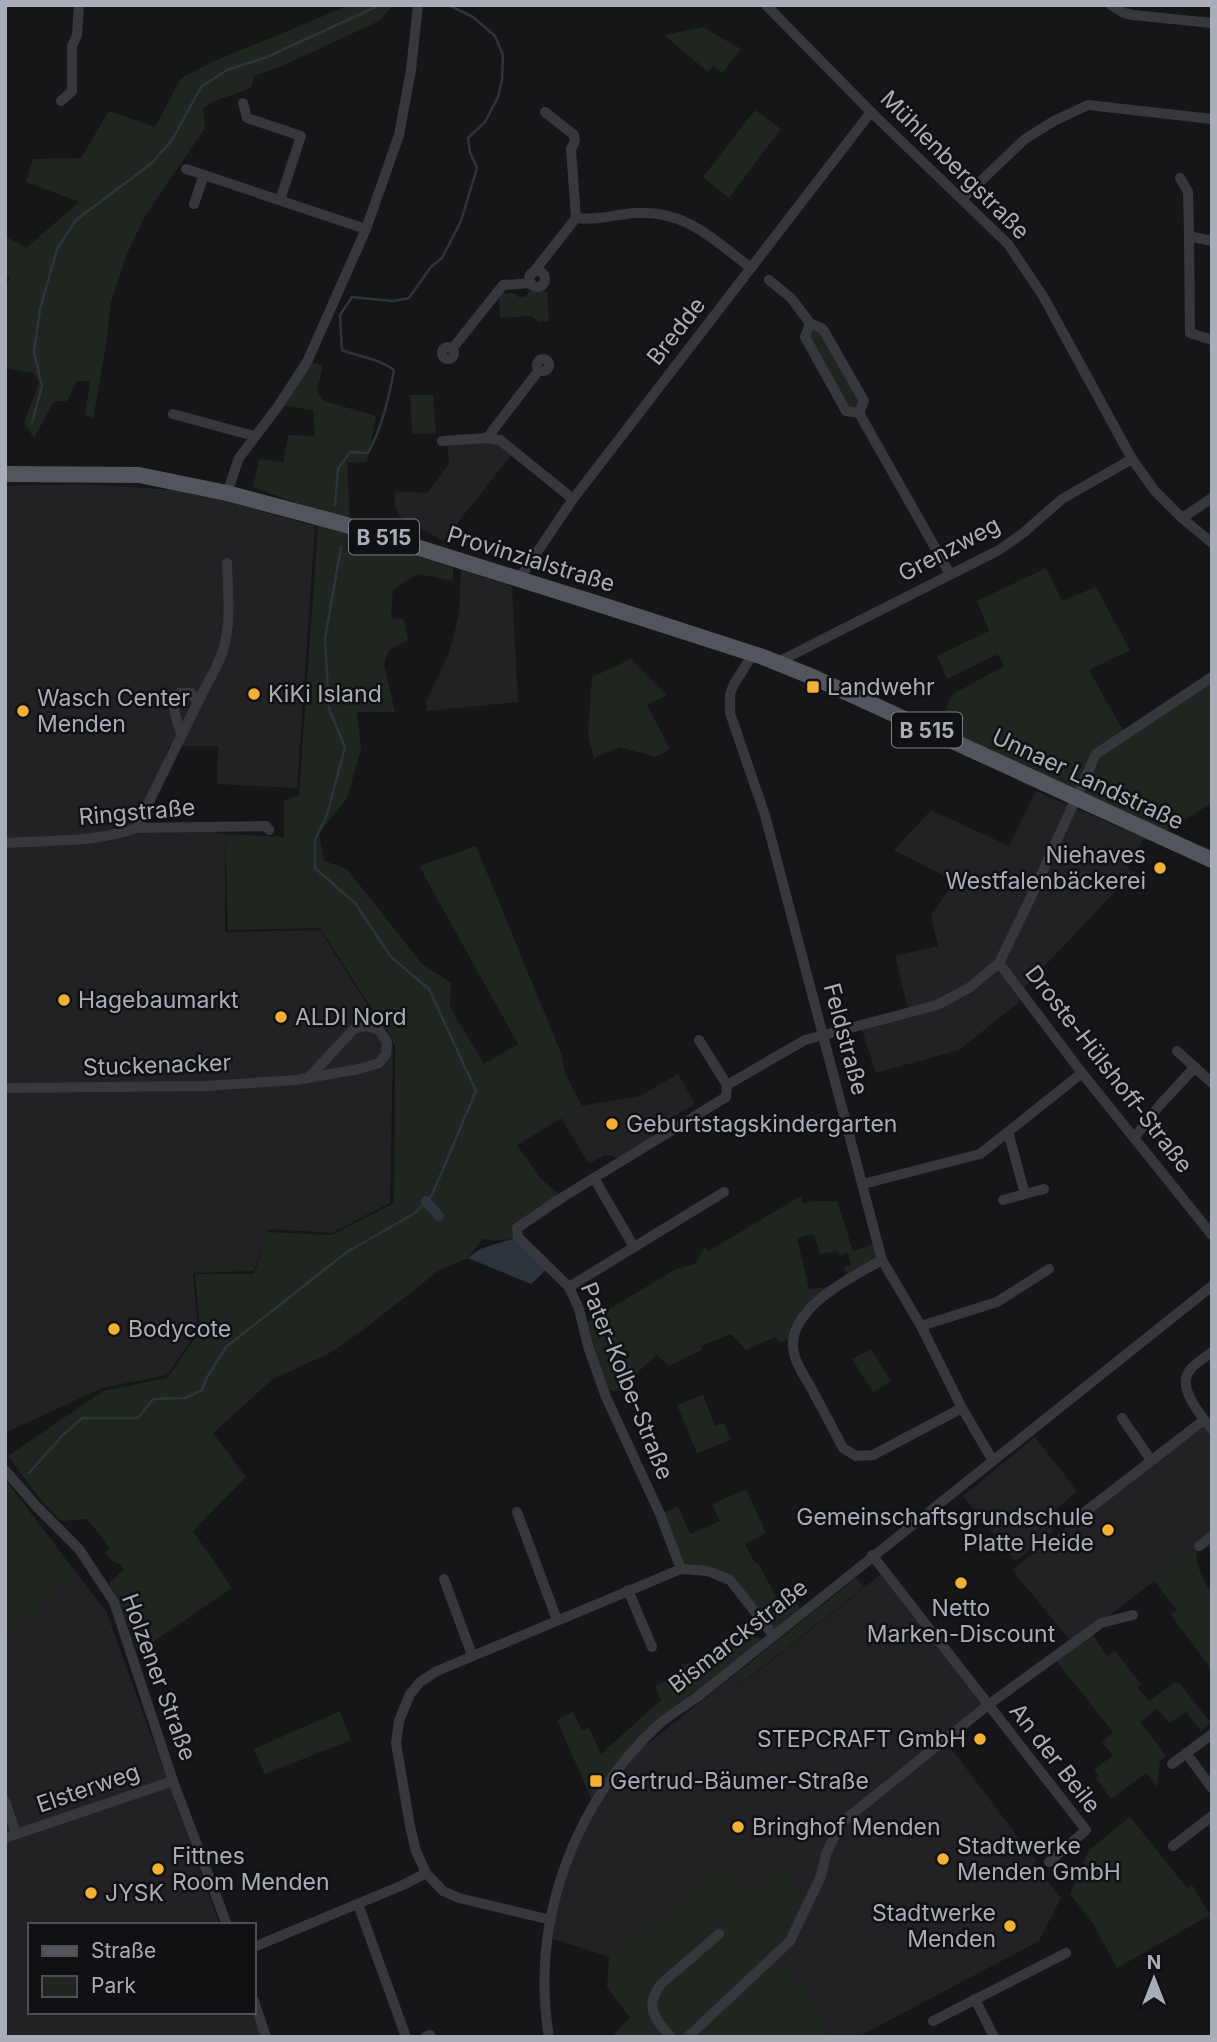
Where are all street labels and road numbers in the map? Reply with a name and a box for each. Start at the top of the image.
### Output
street label: Mühlenbergstraße [875,85,1035,245]
street label: Bredde [641,292,711,370]
street label: Grenzweg [893,511,1005,587]
road number: B 515 [349,520,419,554]
street label: Provinzialstraße [444,520,618,598]
road number: B 515 [892,712,962,748]
street label: Unnaer Landstraße [988,722,1188,836]
street label: Ringstraße [78,793,196,831]
street label: Droste-Hülshoff-Straße [1019,960,1199,1178]
street label: Feldstraße [818,980,874,1098]
street label: Stuckenacker [82,1048,232,1082]
street label: Pater-Kolbe-Straße [575,1278,679,1484]
street label: Bismarckstraße [663,1573,813,1699]
street label: Holzener Straße [116,1590,202,1764]
street label: An der Beile [1003,1698,1107,1818]
street label: Elsterweg [33,1757,143,1819]

